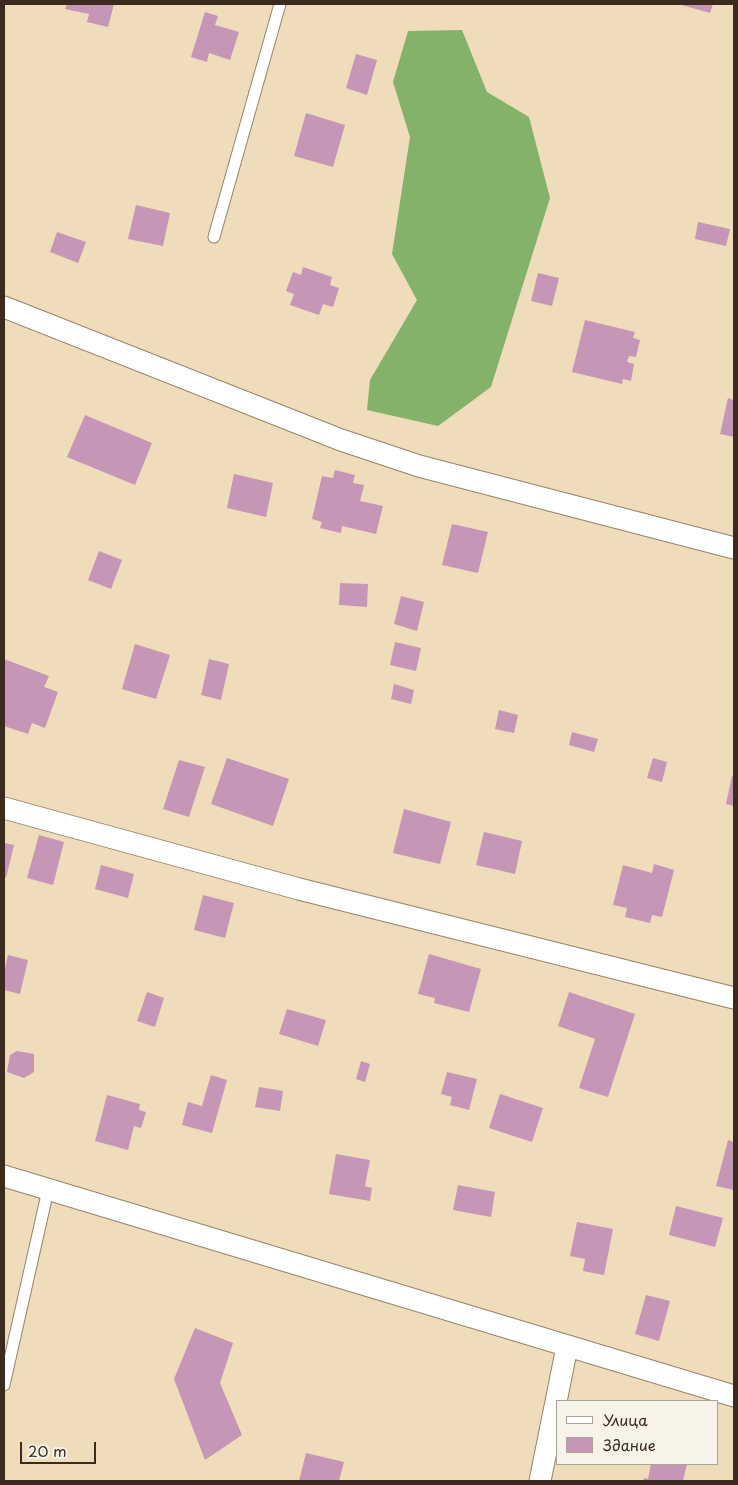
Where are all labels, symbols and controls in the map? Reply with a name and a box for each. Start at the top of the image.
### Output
legend [556,1400,718,1465]
text: Улица [603,1408,648,1431]
scale bar [22,1432,99,1464]
text: Здание [603,1433,656,1456]
text: 20 m [28,1439,67,1462]

